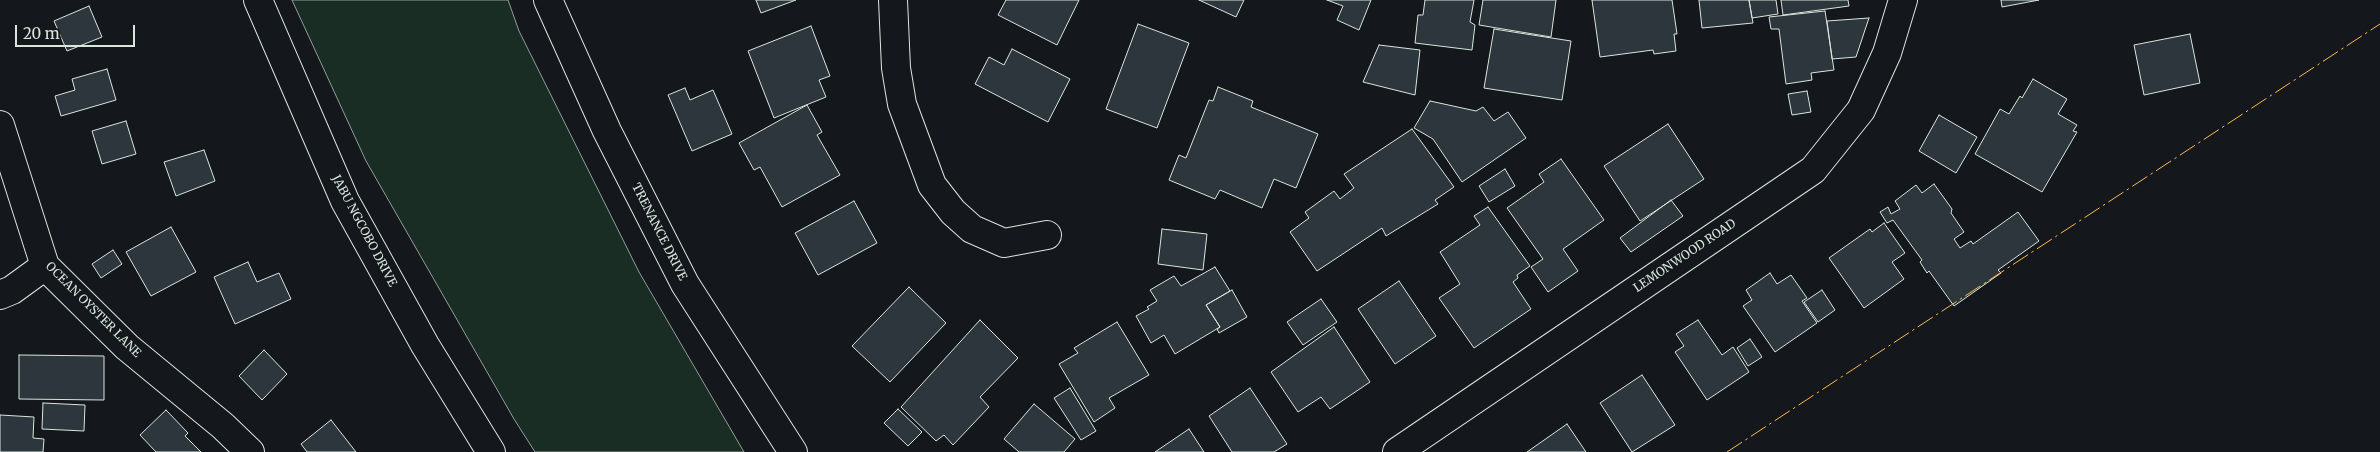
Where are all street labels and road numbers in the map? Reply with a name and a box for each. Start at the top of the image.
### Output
street label: JABU NGCOBO DRIVE [329,173,399,289]
street label: TRENANCE DRIVE [628,181,690,283]
street label: LEMONWOOD ROAD [1631,216,1739,296]
street label: OCEAN OYSTER LANE [42,259,144,361]

